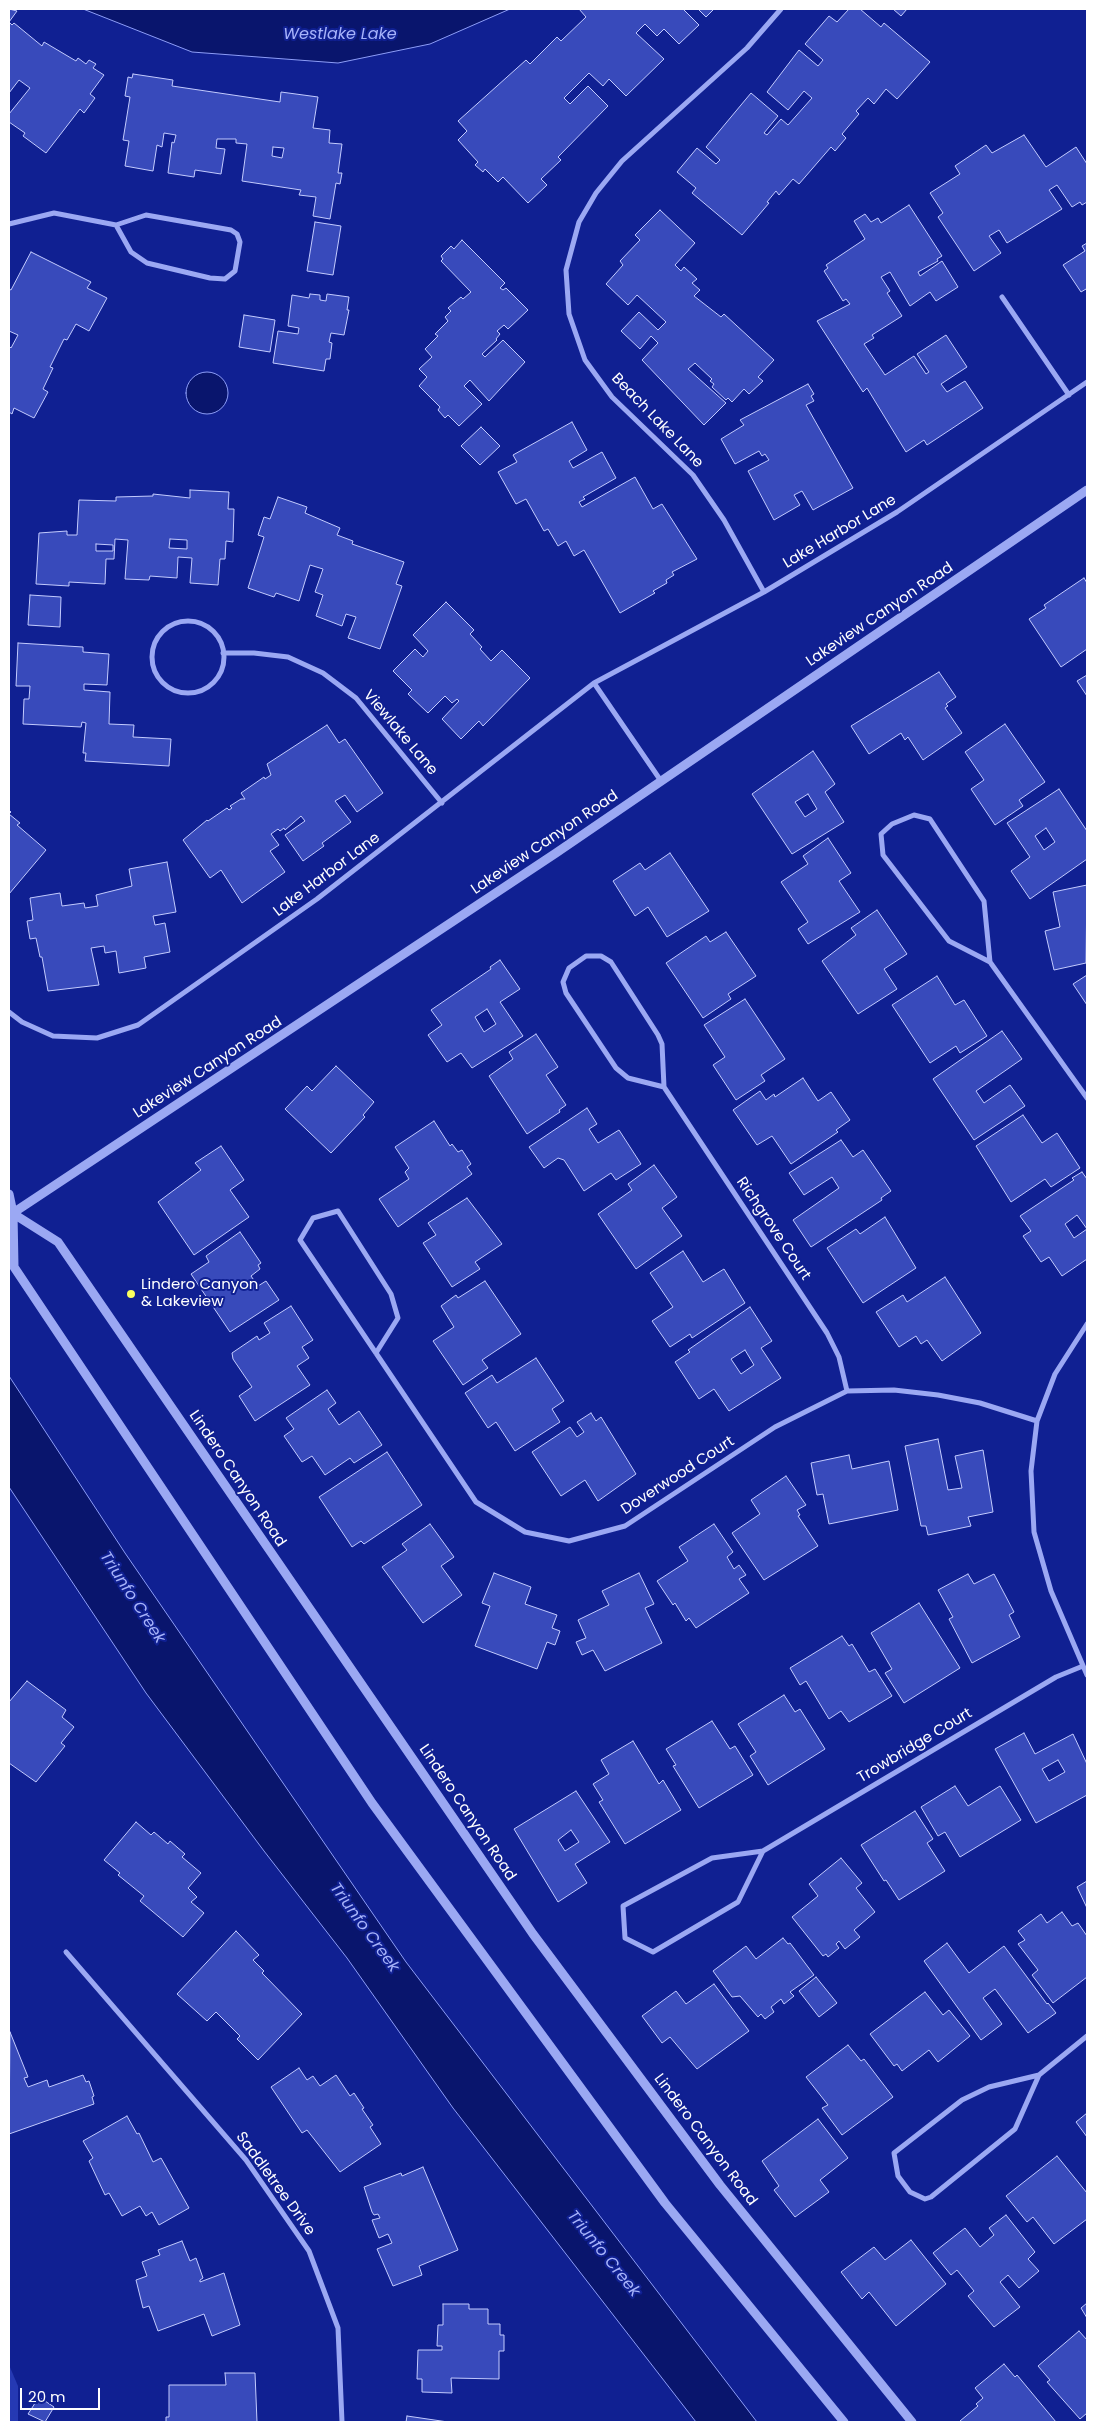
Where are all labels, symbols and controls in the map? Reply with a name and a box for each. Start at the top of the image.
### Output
water label: Westlake Lake [283,25,397,45]
street label: Beach Lake Lane [607,370,707,472]
street label: Lake Harbor Lane [780,491,900,573]
street label: Lakeview Canyon Road [803,559,957,671]
street label: Viewlake Lane [359,687,441,779]
street label: Lakeview Canyon Road [468,787,622,899]
street label: Lake Harbor Lane [270,829,384,921]
street label: Lakeview Canyon Road [130,1013,286,1123]
street label: Richgrove Court [732,1174,814,1284]
place label: Lindero Canyon & Lakeview [141,1276,258,1311]
marker: Lindero Canyon & Lakeview [125,1288,137,1300]
street label: Lindero Canyon Road [185,1407,289,1551]
street label: Doverwood Court [618,1433,738,1519]
water label: Triunfo Creek [95,1548,169,1648]
street label: Trowbridge Court [854,1705,976,1787]
street label: Lindero Canyon Road [415,1741,519,1885]
water label: Triunfo Creek [325,1880,403,1976]
street label: Lindero Canyon Road [650,2071,760,2209]
street label: Saddletree Drive [231,2129,319,2239]
water label: Triunfo Creek [562,2207,644,2301]
scale bar [22,2378,102,2410]
text: 20 m [28,2386,66,2407]

